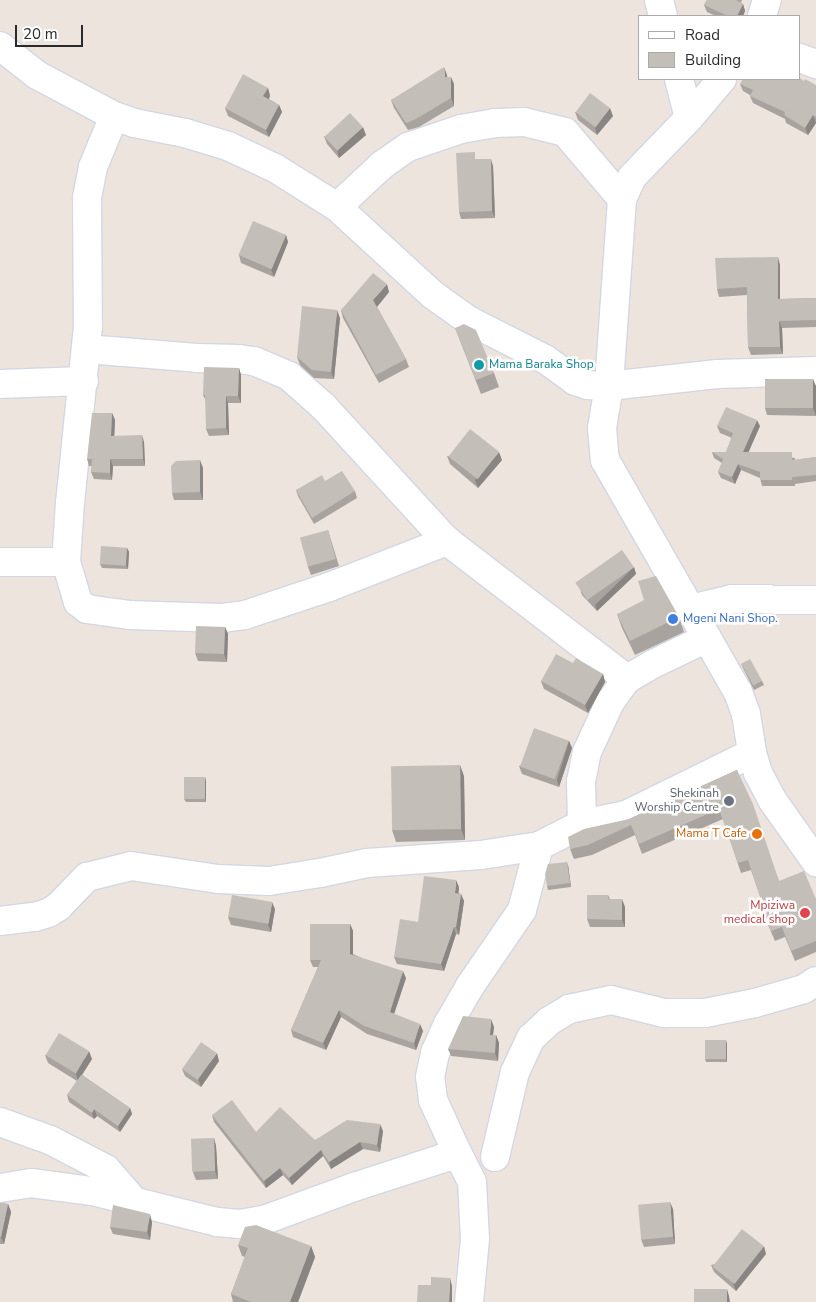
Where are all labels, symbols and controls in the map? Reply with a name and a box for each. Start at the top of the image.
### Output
scale bar [18,15,85,47]
legend [638,15,801,80]
text: 20 m [23,24,58,44]
text: Road [685,25,720,45]
text: Building [685,50,741,70]
place label: Mama Baraka Shop [489,358,594,372]
marker: Mama Baraka Shop [473,359,485,371]
place label: Mgeni Nani Shop. [683,612,778,626]
marker: Mgeni Nani Shop. [667,613,679,625]
place label: Shekinah Worship Centre [634,787,719,815]
marker: Shekinah Worship Centre [723,795,735,807]
place label: Mama T Cafe [676,827,747,841]
marker: Mama T Cafe [751,828,763,840]
place label: Mpiziwa medical shop [724,899,795,927]
marker: Mpiziwa medical shop [799,907,811,919]

